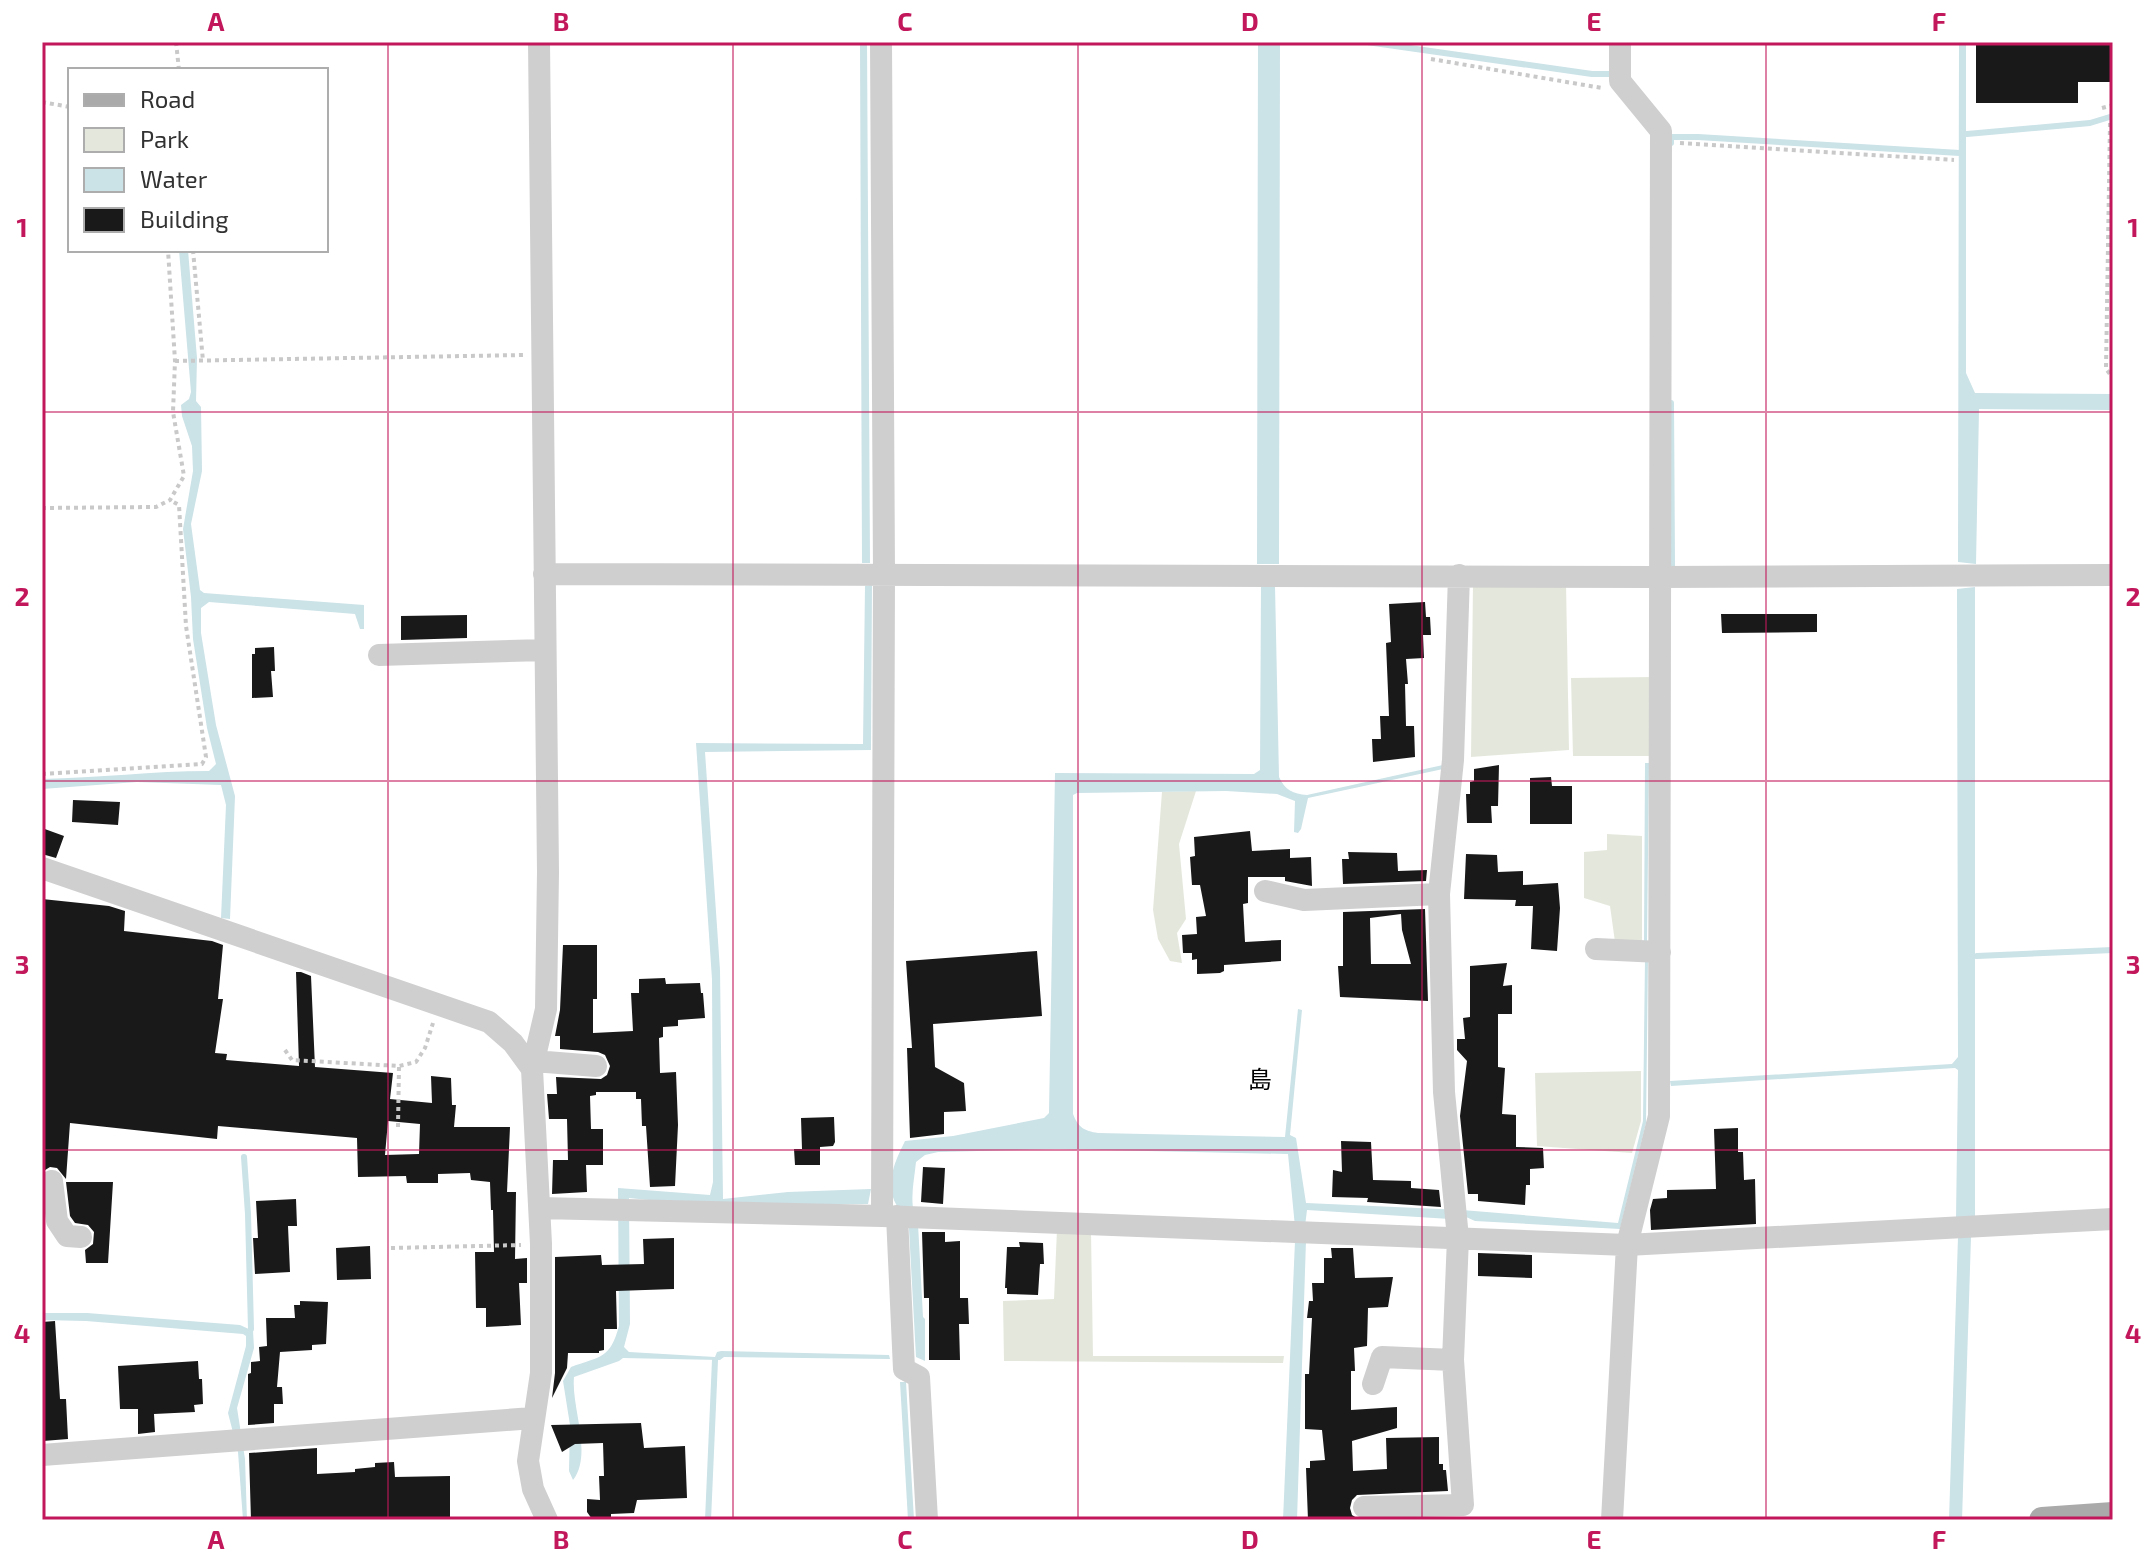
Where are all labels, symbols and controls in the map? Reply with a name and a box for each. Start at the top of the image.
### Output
text: A [208,5,225,36]
text: B [553,5,569,36]
text: C [897,5,913,36]
text: D [1241,5,1259,36]
text: E [1586,5,1602,36]
text: F [1932,5,1946,36]
legend [68,68,328,252]
text: Road [140,84,195,113]
text: Park [140,124,189,153]
text: Water [140,164,208,193]
text: Building [140,204,229,233]
text: 1 [16,211,28,242]
text: 1 [2127,211,2139,242]
text: 2 [14,580,30,611]
text: 2 [2125,580,2141,611]
text: 3 [15,948,29,979]
text: 3 [2126,948,2140,979]
district label: 島 [1248,1064,1272,1093]
text: 4 [14,1317,30,1348]
text: 4 [2125,1317,2141,1348]
text: A [208,1523,225,1554]
text: B [553,1523,569,1554]
text: C [897,1523,913,1554]
text: D [1241,1523,1259,1554]
text: E [1586,1523,1602,1554]
text: F [1932,1523,1946,1554]

